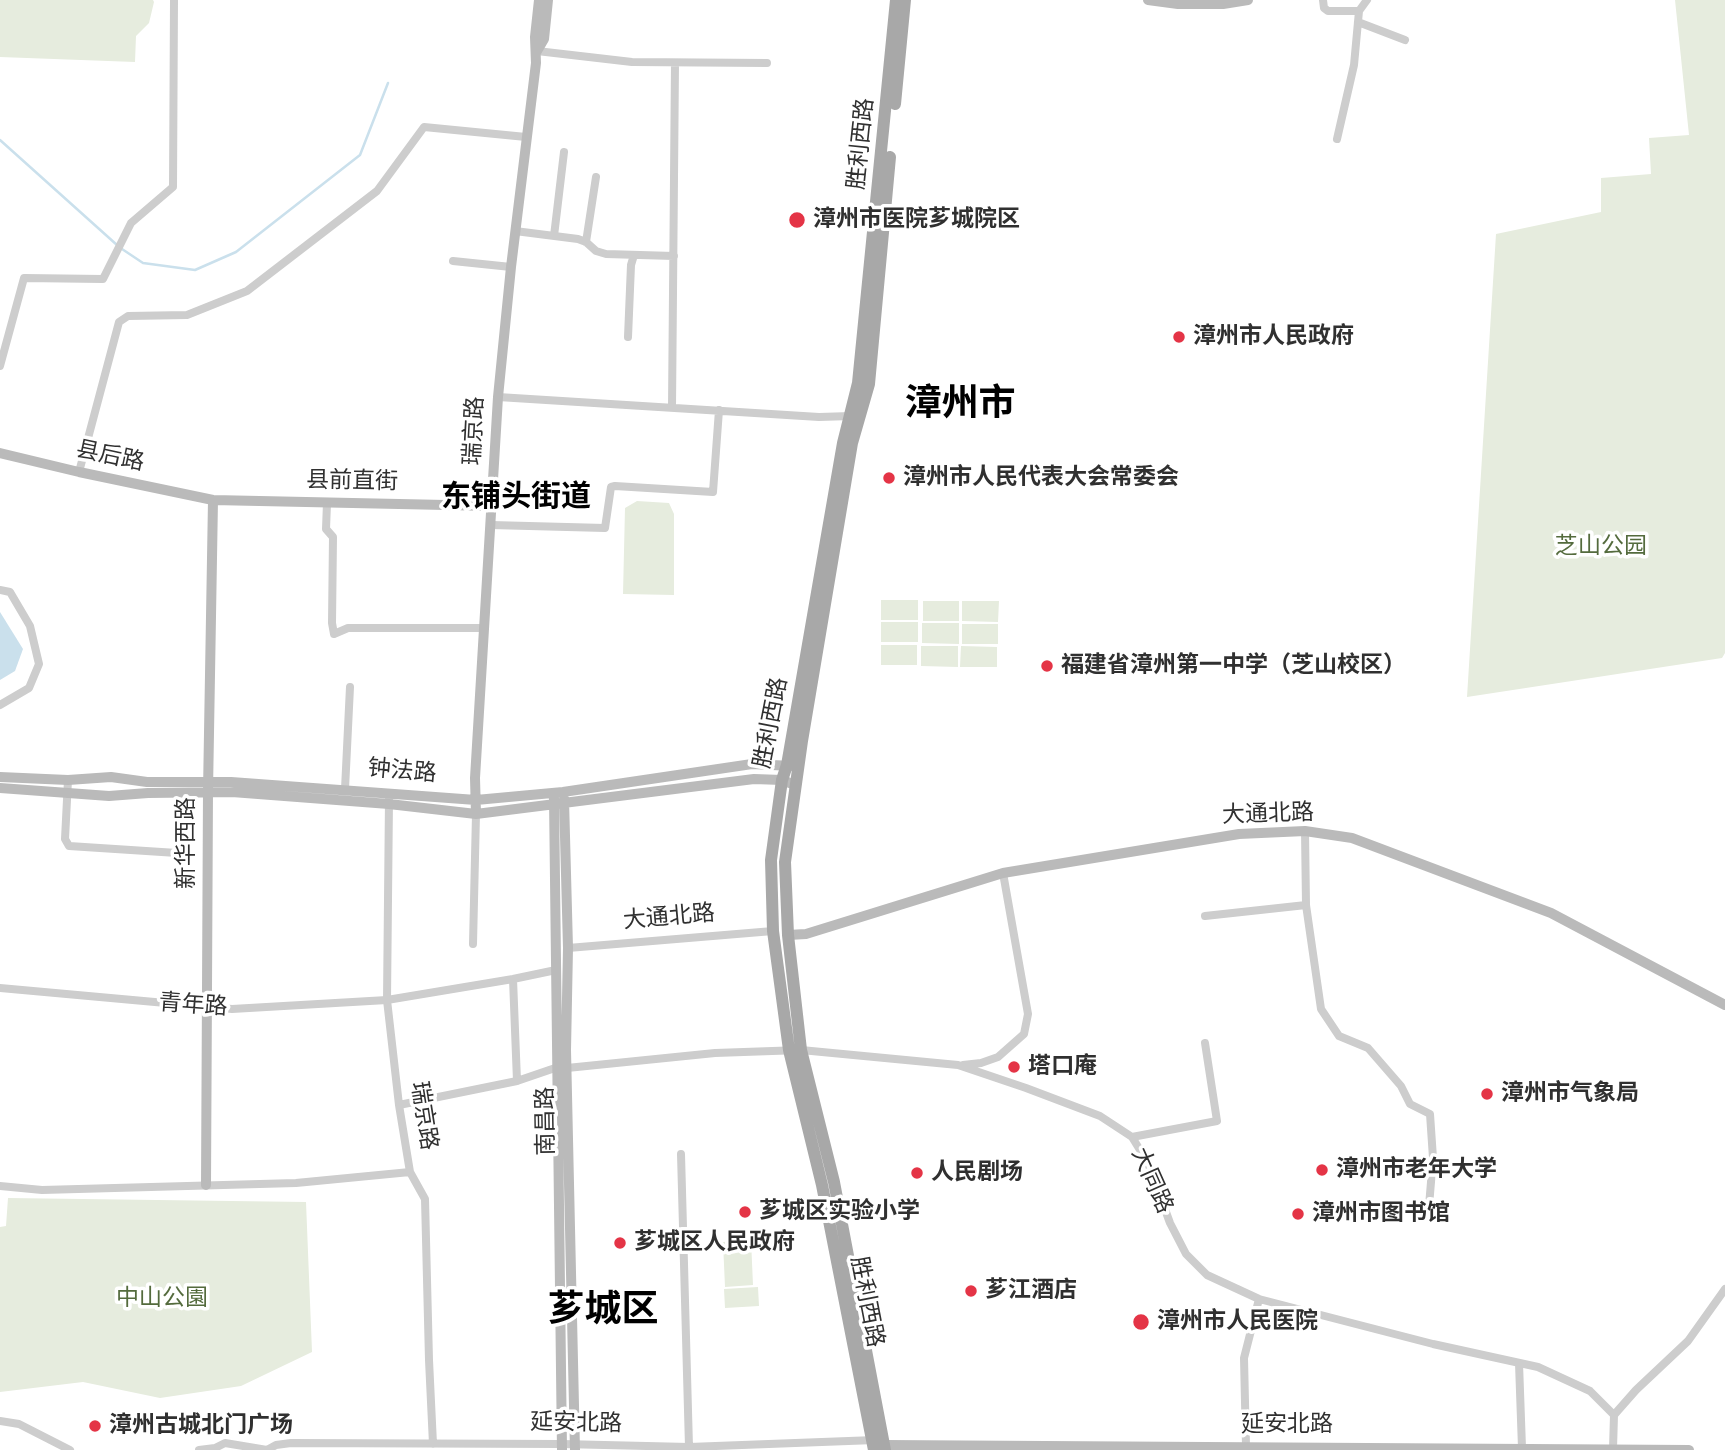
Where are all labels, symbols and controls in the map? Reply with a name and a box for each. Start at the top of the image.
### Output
street label: 胜利西路 [843,97,881,191]
place label: 漳州市医院芗城院区 [813,206,1020,234]
marker: 漳州市医院芗城院区 [787,210,807,230]
place label: 漳州市人民政府 [1193,323,1354,351]
marker: 漳州市人民政府 [1171,329,1187,345]
district label: 漳州市 [905,384,1015,428]
street label: 瑞京路 [459,396,491,466]
street label: 县后路 [73,436,147,478]
place label: 漳州市人民代表大会常委会 [903,464,1179,492]
street label: 县前直街 [306,467,398,497]
marker: 漳州市人民代表大会常委会 [881,470,897,486]
district label: 东铺头街道 [441,480,591,516]
park label: 芝山公园 [1555,533,1647,561]
place label: 福建省漳州第一中学（芝山校区） [1061,652,1406,680]
marker: 福建省漳州第一中学（芝山校区） [1039,658,1055,674]
street label: 胜利西路 [750,675,794,771]
street label: 钟法路 [366,755,438,789]
street label: 新华西路 [173,797,201,889]
street label: 大通北路 [1222,800,1314,830]
street label: 大通北路 [622,900,716,936]
street label: 青年路 [158,990,228,1022]
place label: 塔口庵 [1028,1053,1097,1081]
marker: 塔口庵 [1006,1059,1022,1075]
street label: 瑞京路 [404,1080,442,1152]
place label: 漳州市气象局 [1501,1080,1639,1108]
street label: 南昌路 [533,1086,561,1156]
marker: 漳州市气象局 [1479,1086,1495,1102]
street label: 大同路 [1124,1144,1178,1218]
place label: 漳州市老年大学 [1336,1156,1497,1184]
place label: 人民剧场 [931,1159,1023,1187]
marker: 漳州市老年大学 [1314,1162,1330,1178]
marker: 人民剧场 [909,1165,925,1181]
place label: 芗城区实验小学 [759,1198,920,1226]
place label: 漳州市图书馆 [1312,1200,1450,1228]
marker: 芗城区实验小学 [737,1204,753,1220]
marker: 漳州市图书馆 [1290,1206,1306,1222]
place label: 芗城区人民政府 [634,1229,795,1257]
marker: 芗城区人民政府 [612,1235,628,1251]
street label: 胜利西路 [844,1254,888,1350]
place label: 芗江酒店 [985,1277,1077,1305]
marker: 芗江酒店 [963,1283,979,1299]
park label: 中山公園 [116,1285,208,1313]
district label: 芗城区 [548,1290,658,1334]
place label: 漳州市人民医院 [1157,1308,1318,1336]
marker: 漳州市人民医院 [1131,1312,1151,1332]
street label: 延安北路 [530,1409,622,1439]
street label: 延安北路 [1241,1411,1333,1439]
place label: 漳州古城北门广场 [109,1412,293,1440]
marker: 漳州古城北门广场 [87,1418,103,1434]

